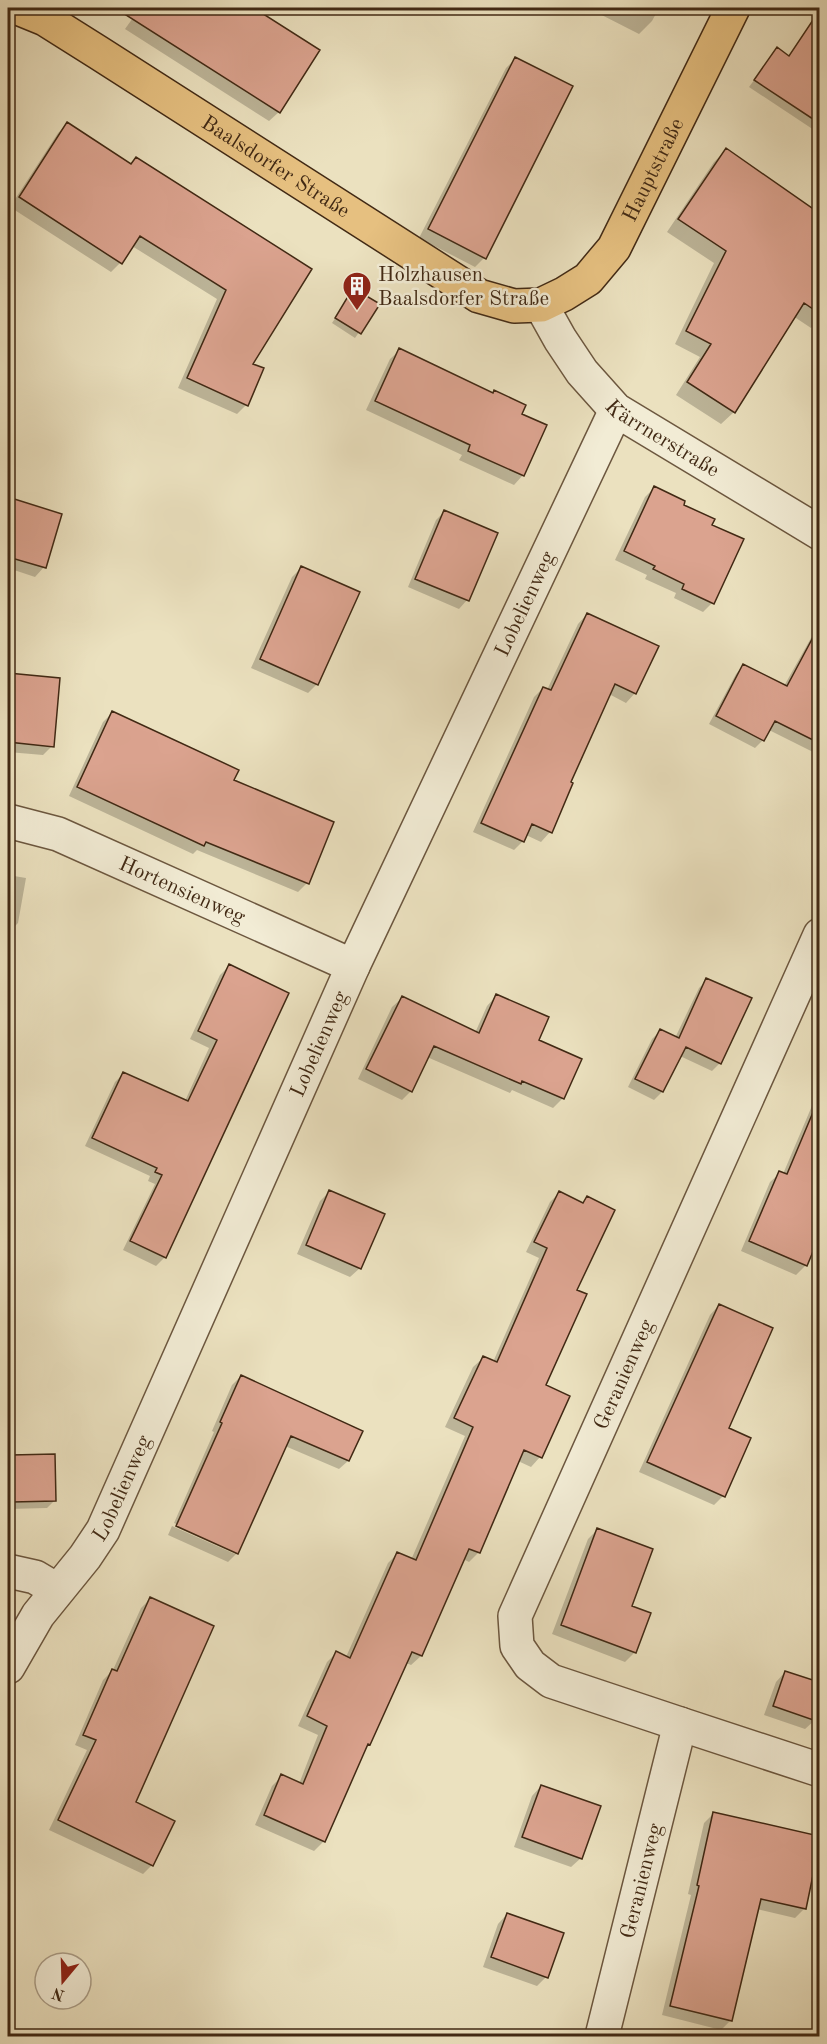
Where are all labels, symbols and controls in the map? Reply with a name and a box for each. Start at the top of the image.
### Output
street label: Baalsdorfer Straße [197,112,353,222]
street label: Hauptstraße [620,115,689,226]
place label: Holzhausen Baalsdorfer Straße [378,265,549,310]
building icon: Holzhausen Baalsdorfer Straße [341,270,373,312]
street label: Kärrnerstraße [600,396,723,482]
street label: Lobelienweg [492,548,560,660]
street label: Hortensienweg [115,854,249,929]
street label: Lobelienweg [287,988,353,1101]
street label: Geranienweg [591,1316,659,1433]
street label: Lobelienweg [89,1432,156,1546]
street label: Geranienweg [618,1821,667,1941]
north arrow [33,1951,93,2011]
text: N [50,1983,67,2003]

